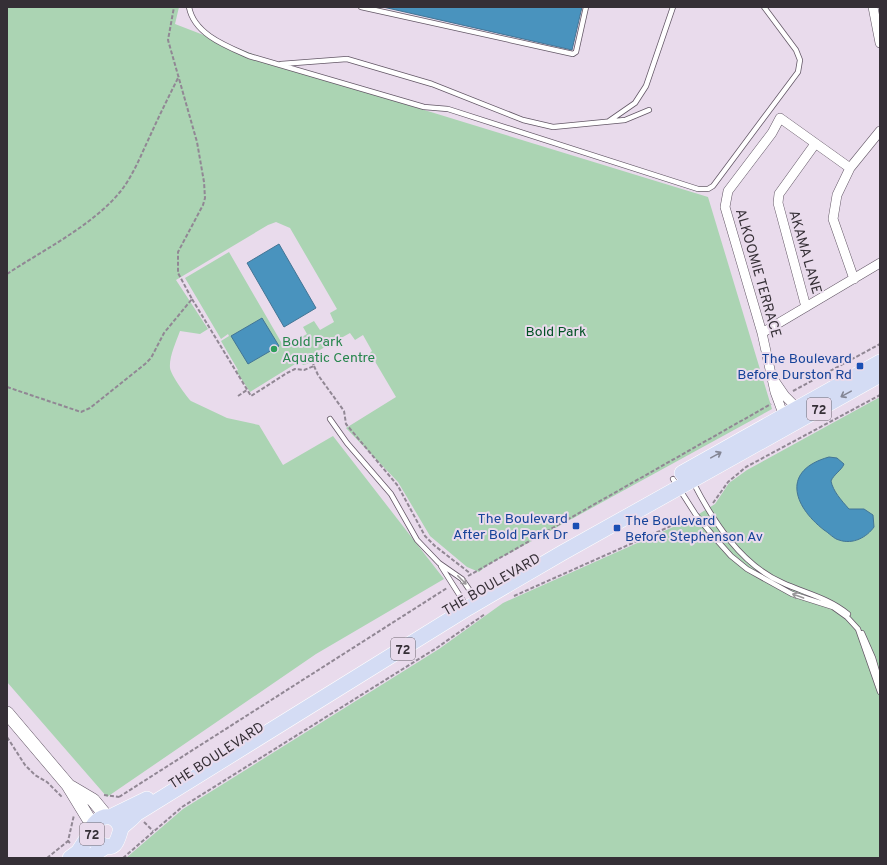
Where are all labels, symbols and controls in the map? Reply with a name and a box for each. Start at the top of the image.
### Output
street label: ALKOOMIE TERRACE [731,207,784,340]
street label: AKAMA LANE [784,209,825,296]
park label: Bold Park [526,324,586,341]
place label: Bold Park Aquatic Centre [282,334,375,367]
marker: Bold Park Aquatic Centre [269,344,279,354]
place label: The Boulevard Before Durston Rd [737,351,852,384]
marker: The Boulevard Before Durston Rd [855,361,865,371]
one-way arrow [840,391,852,398]
road number: 72 [807,398,831,420]
one-way arrow [709,450,721,458]
place label: The Boulevard After Bold Park Dr [453,511,569,544]
place label: The Boulevard Before Stephenson Av [625,513,763,546]
marker: The Boulevard After Bold Park Dr [571,521,581,531]
marker: The Boulevard Before Stephenson Av [612,523,622,533]
street label: THE BOULEVARD [440,550,544,620]
one-way arrow [457,575,466,585]
one-way arrow [792,592,804,600]
road number: 72 [391,638,415,660]
street label: THE BOULEVARD [166,719,268,793]
road number: 72 [80,823,104,845]

